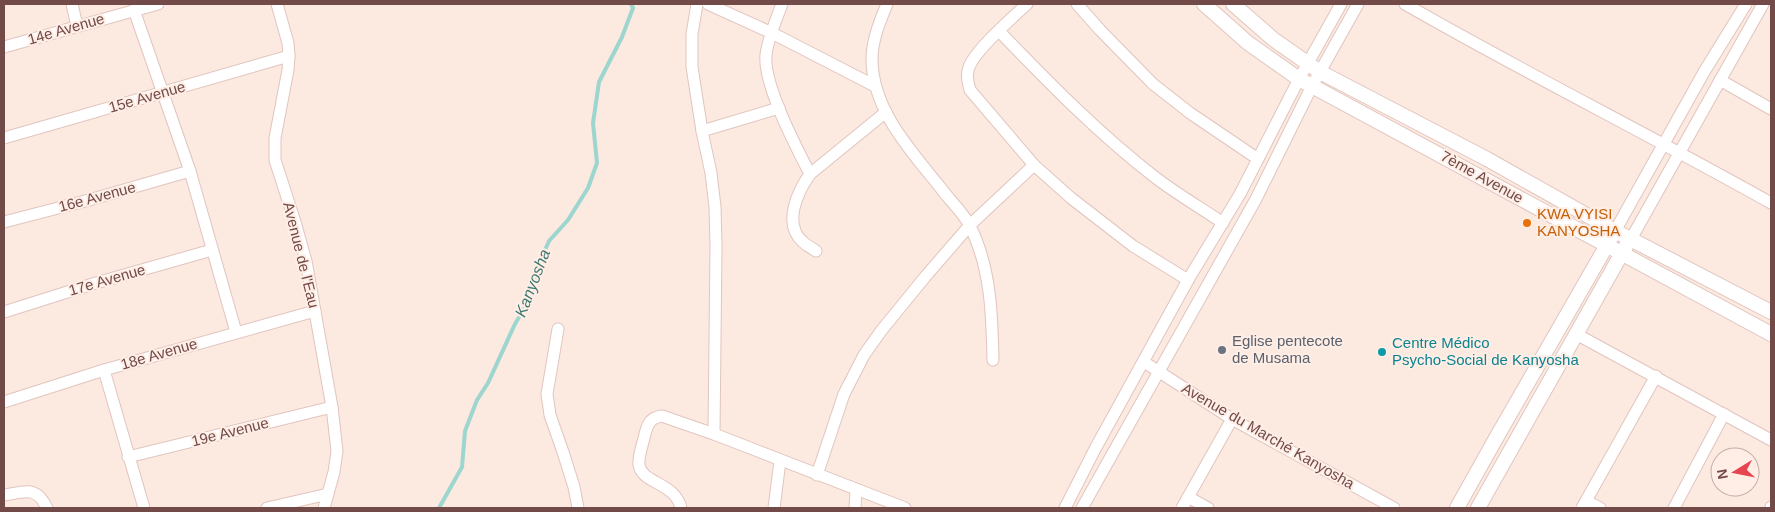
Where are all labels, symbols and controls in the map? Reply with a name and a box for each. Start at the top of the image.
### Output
street label: 14e Avenue [26,9,106,48]
street label: 15e Avenue [107,77,187,116]
street label: 7ème Avenue [1438,147,1526,206]
street label: 16e Avenue [57,178,137,215]
street label: Avenue de l'Eau [280,200,323,310]
place label: KWA VYISI KANYOSHA [1537,205,1620,239]
marker: KWA VYISI KANYOSHA [1521,217,1533,229]
water label: Kanyosha [512,247,553,319]
street label: 17e Avenue [67,260,147,299]
place label: Eglise pentecote de Musama [1232,332,1343,366]
street label: 18e Avenue [119,334,199,373]
place label: Centre Médico Psycho-Social de Kanyosha [1392,334,1579,368]
marker: Eglise pentecote de Musama [1216,344,1228,356]
marker: Centre Médico Psycho-Social de Kanyosha [1376,346,1388,358]
street label: Avenue du Marché Kanyosha [1179,379,1358,492]
street label: 19e Avenue [190,414,270,449]
north arrow [1710,447,1760,497]
text: N [1713,468,1731,481]

